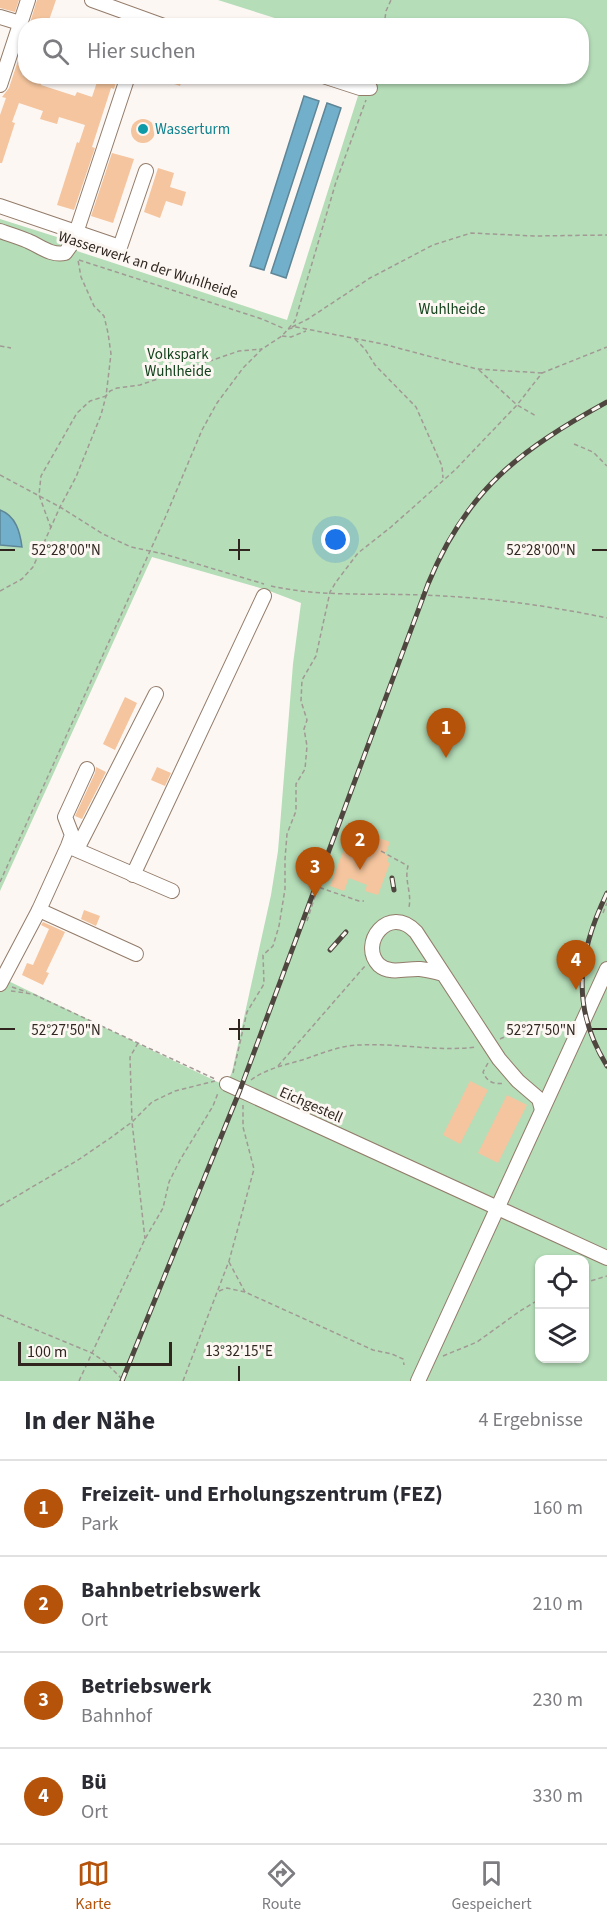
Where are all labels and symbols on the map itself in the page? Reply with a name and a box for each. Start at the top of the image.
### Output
place label: Wasserturm [155,119,230,140]
marker: Wasserturm [136,122,150,136]
street label: Wasserwerk an der Wuhlheide [55,226,241,304]
park label: Wuhlheide [419,299,486,320]
park label: Volkspark Wuhlheide [145,344,212,382]
your location [321,525,350,554]
text: 52°28'00"N [31,540,101,561]
text: 52°28'00"N [506,540,576,561]
pin: 1 [426,708,466,758]
pin: 2 [340,820,380,870]
pin: 3 [296,848,334,897]
pin: 4 [556,940,596,990]
text: 52°27'50"N [31,1020,101,1041]
text: 52°27'50"N [506,1020,576,1041]
street label: Eichgestell [276,1082,346,1128]
scale bar [18,1339,172,1366]
text: 13°32'15"E [205,1341,273,1362]

